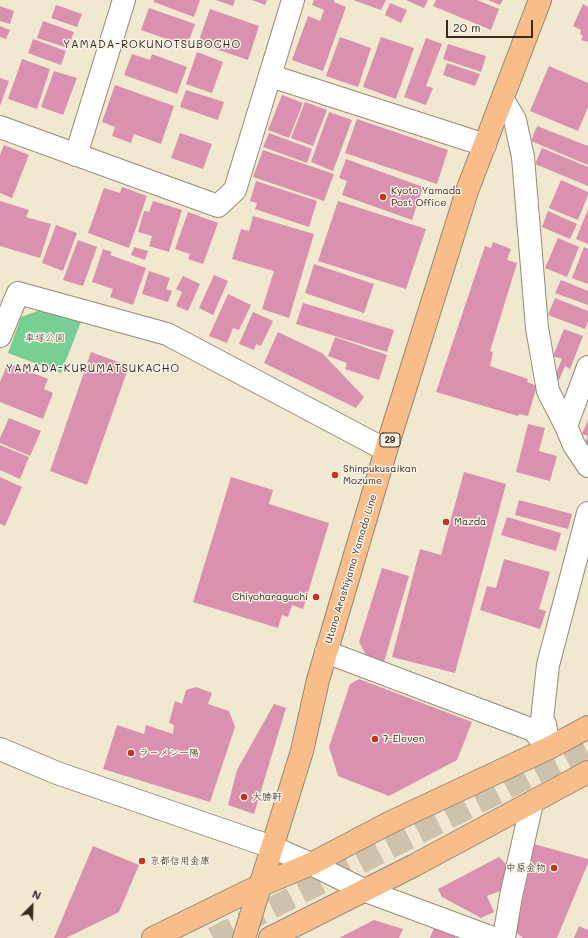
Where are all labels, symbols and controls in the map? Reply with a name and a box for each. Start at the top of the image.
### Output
scale bar [448,12,535,38]
text: 20 m [453,19,481,35]
district label: YAMADA-ROKUNOTSUBOCHO [63,38,241,52]
place label: Kyoto Yamada Post Office [391,185,461,208]
marker: Kyoto Yamada Post Office [378,192,388,202]
park label: 車塚公園 [25,332,65,344]
district label: YAMADA-KURUMATSUKACHO [6,362,180,376]
road number: 29 [380,433,400,447]
place label: Shinpukusaikan Mozume [343,463,417,486]
marker: Shinpukusaikan Mozume [330,470,340,480]
street label: Utano Arashiyama Yamada Line [323,493,379,645]
place label: Mazda [454,516,486,528]
marker: Mazda [441,517,451,527]
place label: Chiyoharaguchi [232,591,308,603]
marker: Chiyoharaguchi [311,592,321,602]
place label: 7-Eleven [383,733,424,745]
marker: 7-Eleven [370,734,380,744]
place label: ラーメン一陽 [139,747,199,759]
marker: ラーメン一陽 [126,748,136,758]
place label: 大勝軒 [252,791,282,803]
marker: 大勝軒 [239,792,249,802]
place label: 京都信用金庫 [150,855,210,867]
marker: 京都信用金庫 [137,856,147,866]
place label: 中原金物 [506,862,546,874]
marker: 中原金物 [549,863,559,873]
north arrow [12,886,52,926]
text: N [30,886,44,903]

